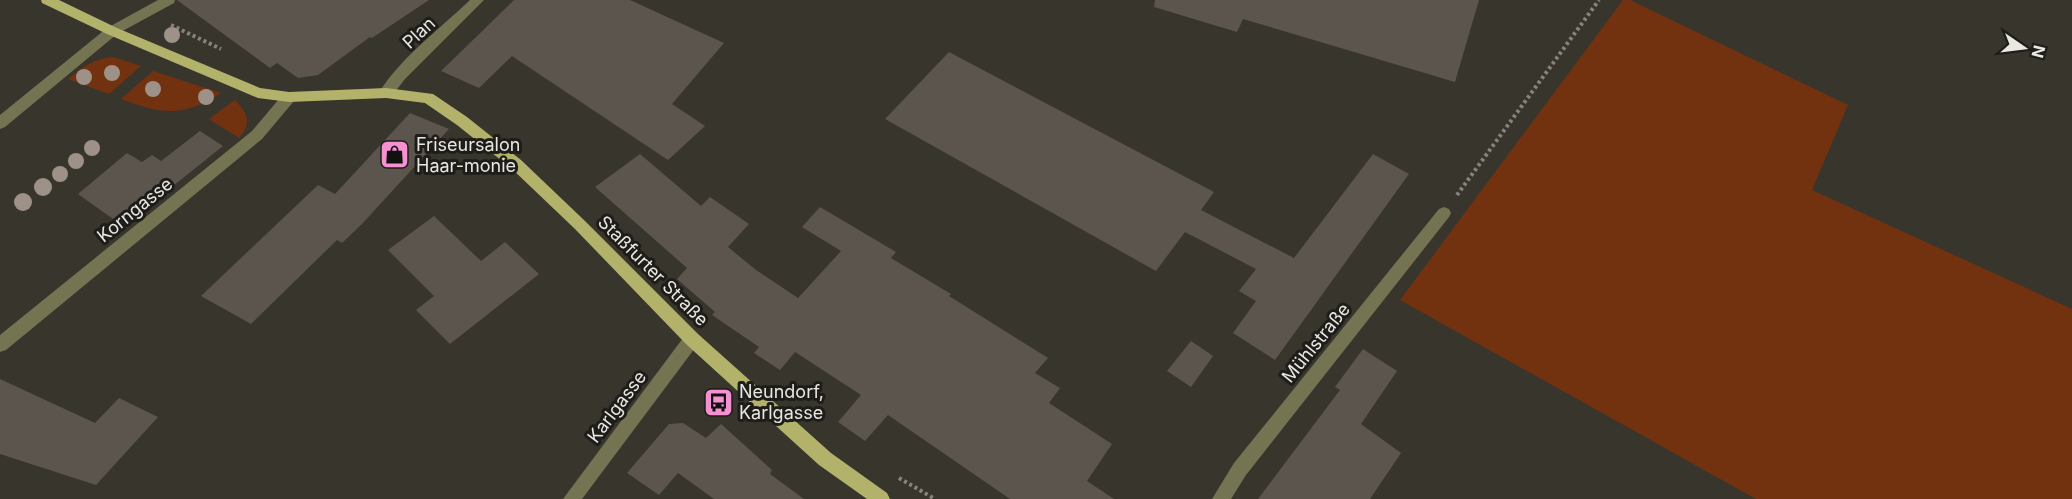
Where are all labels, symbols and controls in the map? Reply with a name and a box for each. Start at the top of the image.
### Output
street label: Plan [398,12,439,53]
north arrow [1994,18,2054,78]
text: N [2027,43,2050,60]
place label: Friseursalon Haar-monie [416,134,520,176]
shop icon: Friseursalon Haar-monie [379,139,411,171]
street label: Korngasse [93,173,176,246]
street label: Staßfurter Straße [594,211,713,330]
street label: Mühlstraße [1277,299,1354,387]
street label: Karlgasse [583,367,650,447]
place label: Neundorf, Karlgasse [739,381,824,423]
bus stop icon: Neundorf, Karlgasse [702,386,734,418]

